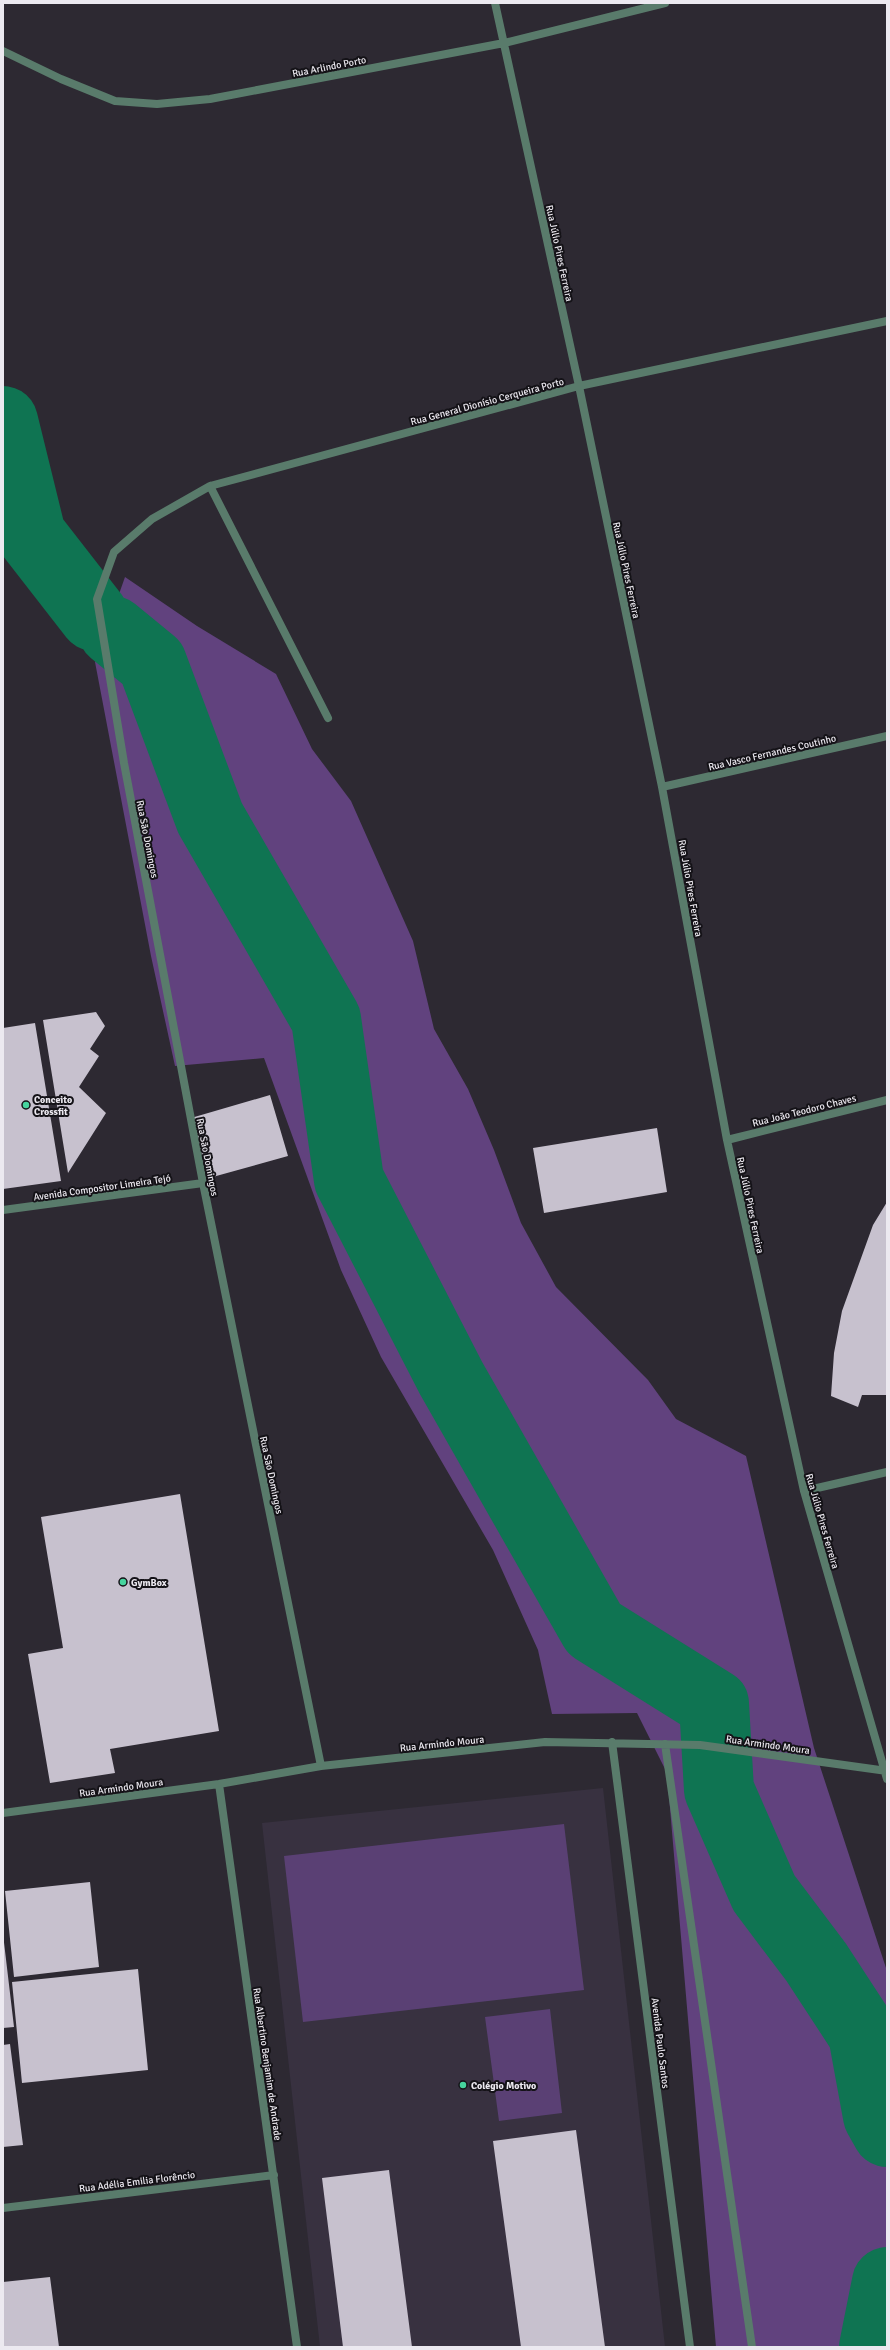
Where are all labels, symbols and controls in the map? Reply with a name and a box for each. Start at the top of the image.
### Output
street label: Rua Arlindo Porto [291,54,367,80]
street label: Rua Júlio Pires Ferreira [543,204,575,303]
street label: Rua General Dionísio Cerqueira Porto [409,376,565,428]
street label: Rua Júlio Pires Ferreira [610,521,642,620]
street label: Rua Vasco Fernandes Coutinho [707,732,837,774]
street label: Rua São Domingos [134,799,161,880]
street label: Rua Júlio Pires Ferreira [676,839,704,938]
street label: Rua João Teodoro Chaves [751,1092,858,1130]
place label: Conceito Crossfit [34,1094,72,1118]
marker: Conceito Crossfit [21,1100,31,1110]
street label: Rua São Domingos [194,1117,221,1198]
street label: Rua Júlio Pires Ferreira [734,1156,766,1255]
street label: Avenida Compositor Limeira Tejó [33,1172,172,1204]
street label: Rua São Domingos [257,1435,285,1516]
street label: Rua Júlio Pires Ferreira [803,1472,841,1570]
marker: GymBox [118,1577,128,1587]
place label: GymBox [131,1577,167,1589]
street label: Rua Armindo Moura [725,1733,811,1757]
street label: Rua Armindo Moura [399,1734,485,1754]
street label: Rua Armindo Moura [78,1776,164,1800]
street label: Rua Albertino Benjamim de Andrade [250,1987,284,2141]
street label: Avenida Paulo Santos [648,1997,672,2090]
marker: Colégio Motivo [458,2080,468,2090]
place label: Colégio Motivo [471,2080,536,2092]
street label: Rua Adélia Emilia Florêncio [78,2169,196,2195]

